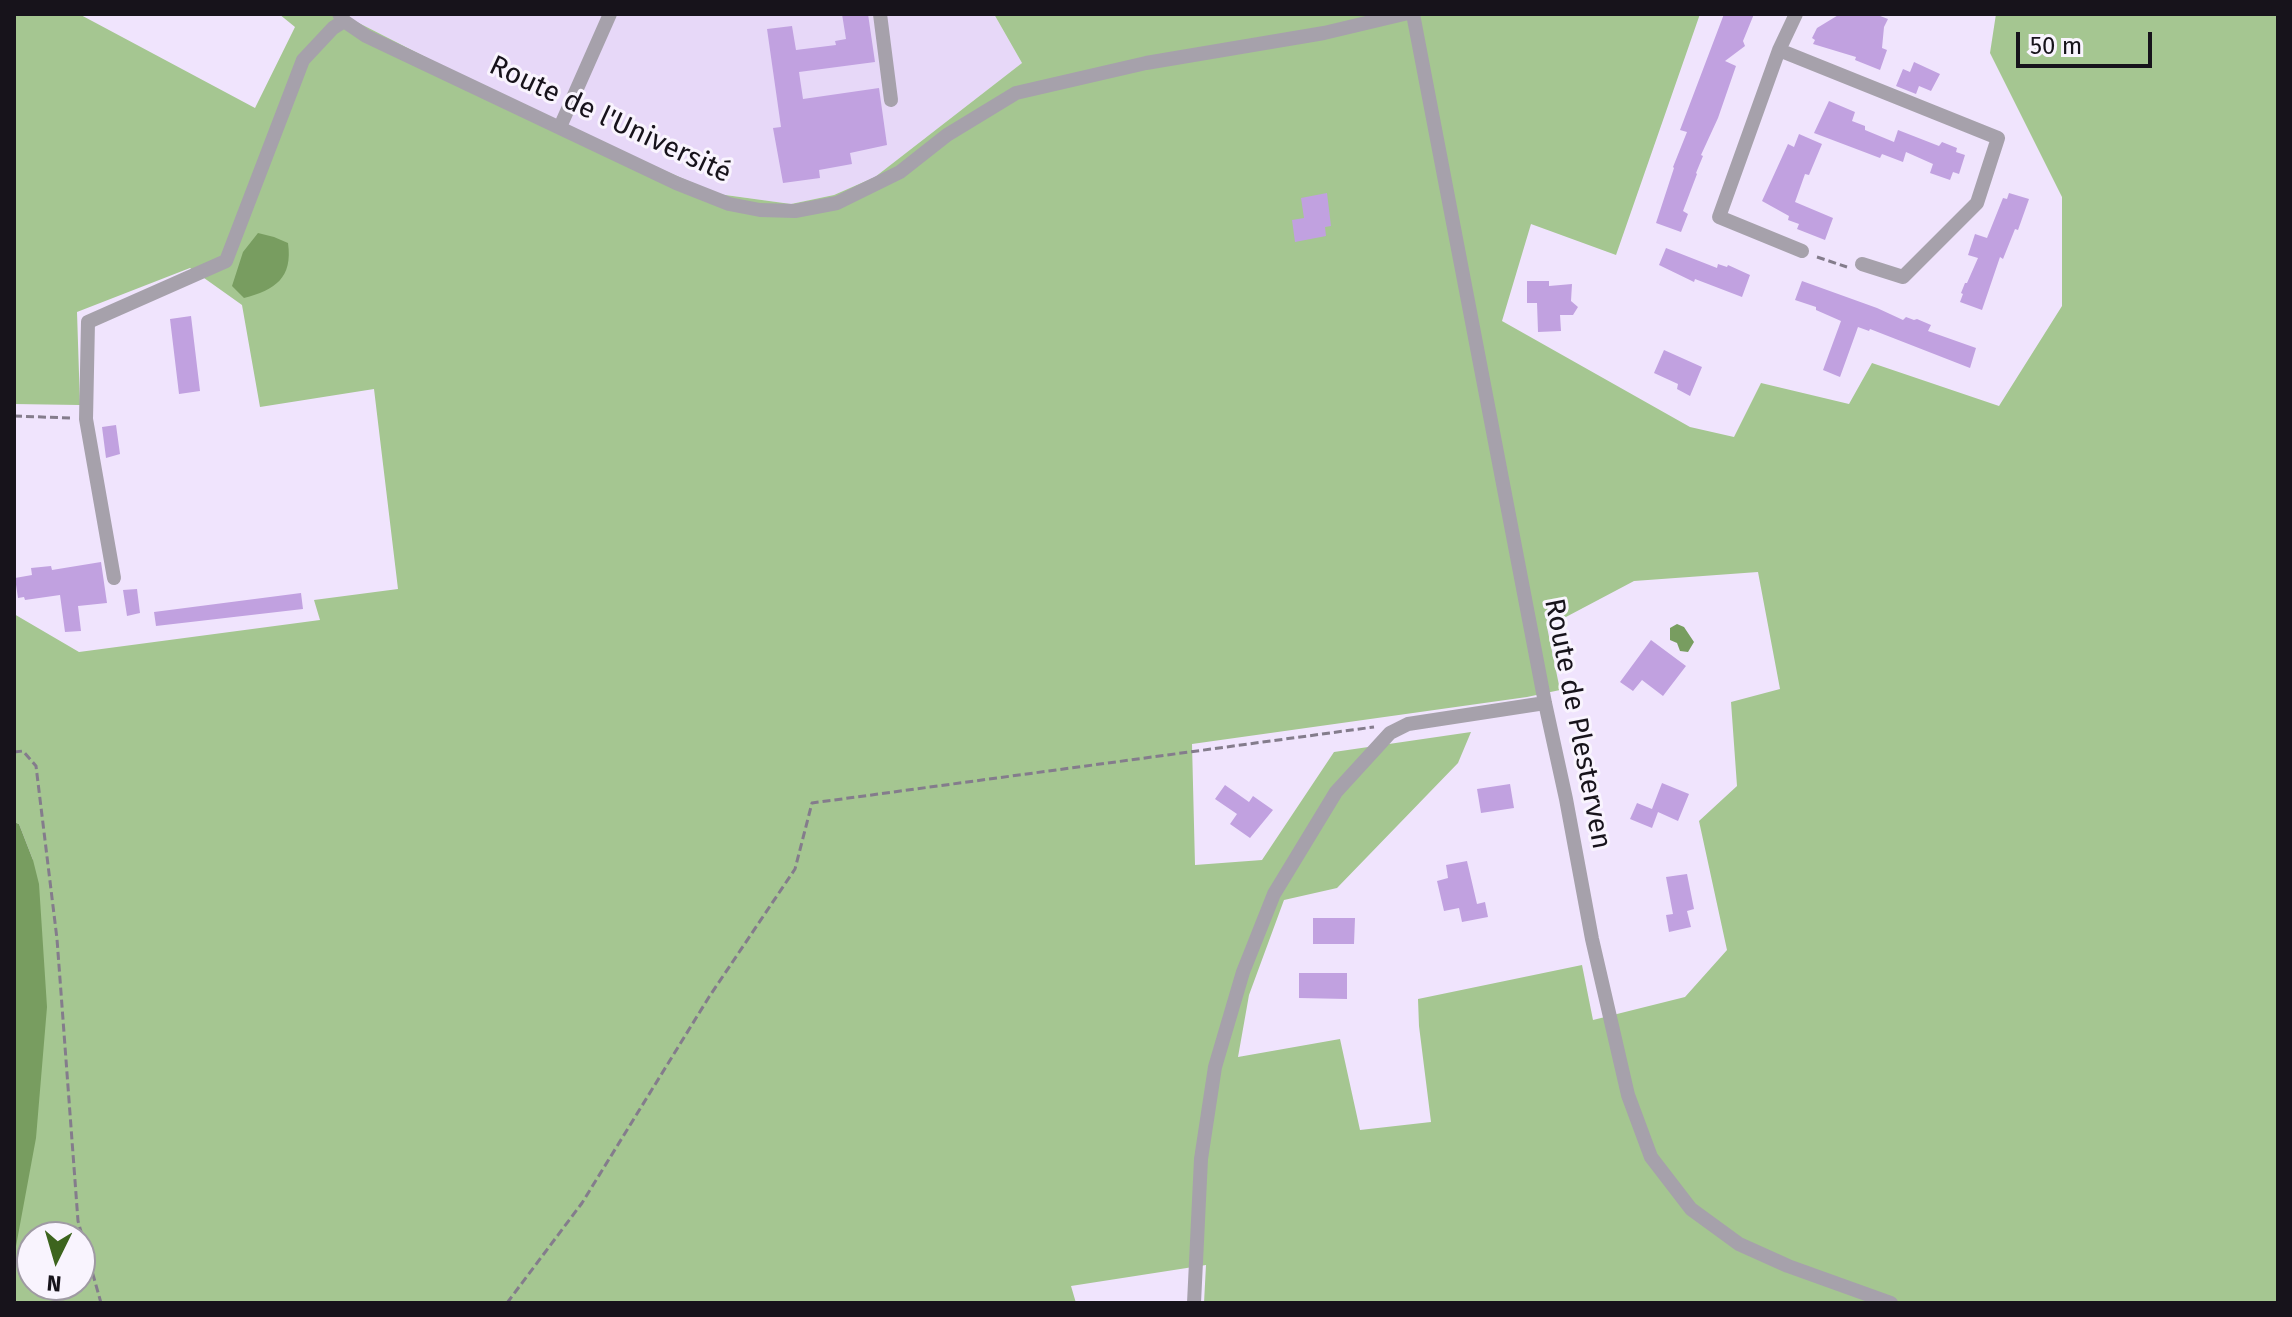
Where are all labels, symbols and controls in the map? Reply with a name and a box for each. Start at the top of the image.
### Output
scale bar [2020,16,2156,66]
text: 50 m [2030,32,2082,60]
street label: Route de l'Université [484,49,736,191]
street label: Route de Plesterven [1536,596,1618,852]
north arrow [16,1221,96,1301]
text: N [46,1269,62,1297]

